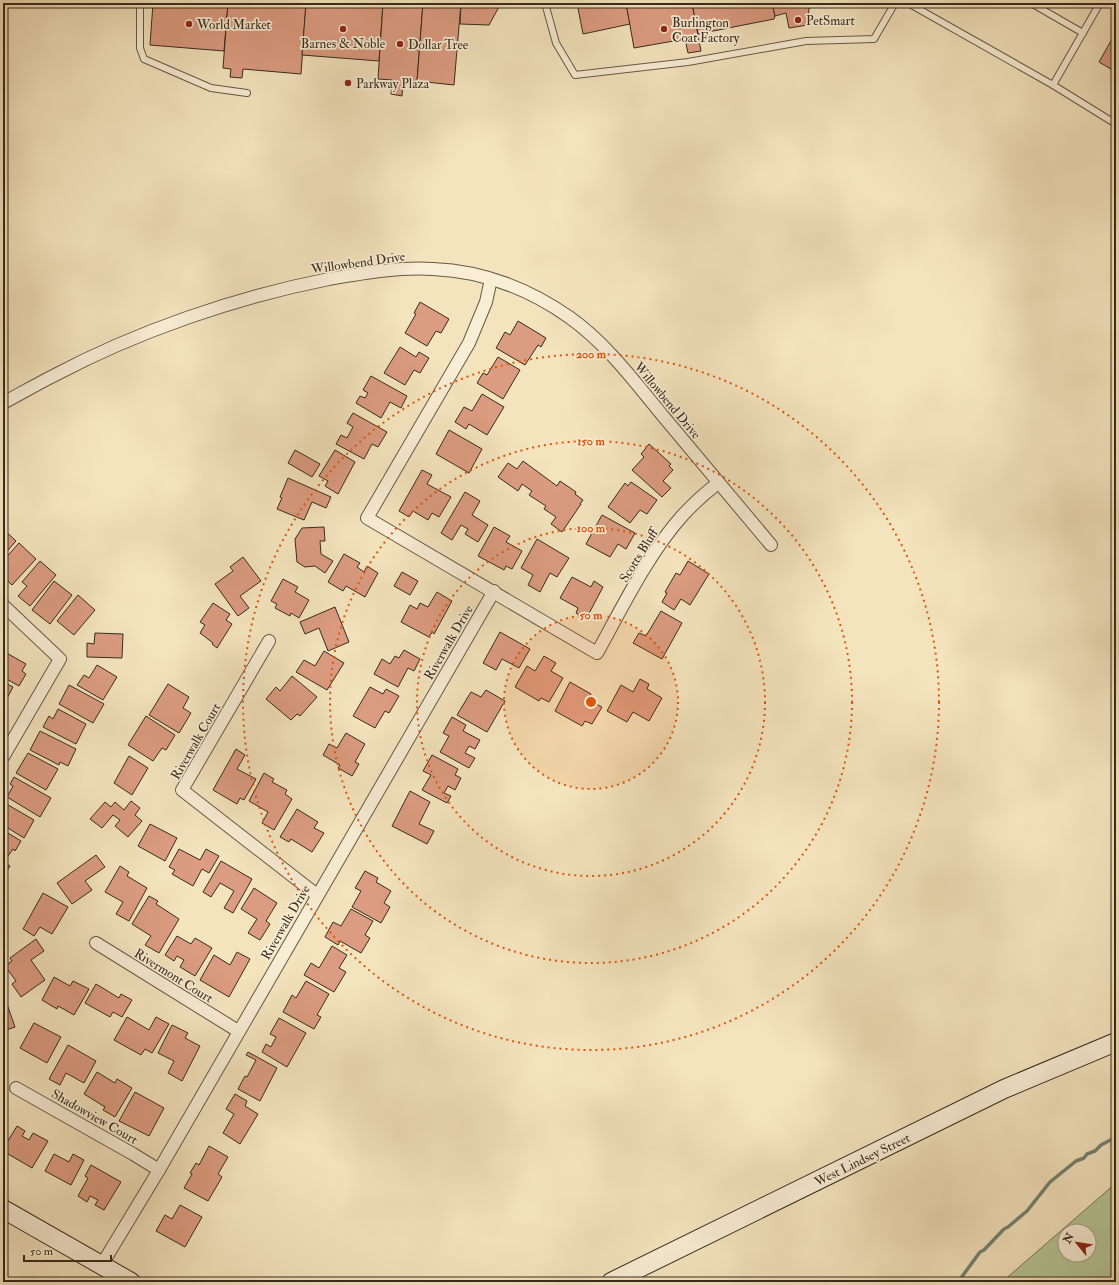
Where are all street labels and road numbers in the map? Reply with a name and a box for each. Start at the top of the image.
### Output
street label: Willowbend Drive [309,248,407,278]
street label: Willowbend Drive [630,358,704,443]
street label: Scotts Bluff [616,524,663,585]
street label: Riverwalk Drive [421,602,477,683]
street label: Riverwalk Court [168,700,224,783]
street label: Riverwalk Drive [258,882,314,963]
street label: Rivermont Court [131,945,216,1006]
street label: Shadowview Court [49,1086,140,1148]
street label: West Lindsey Street [811,1130,913,1191]

